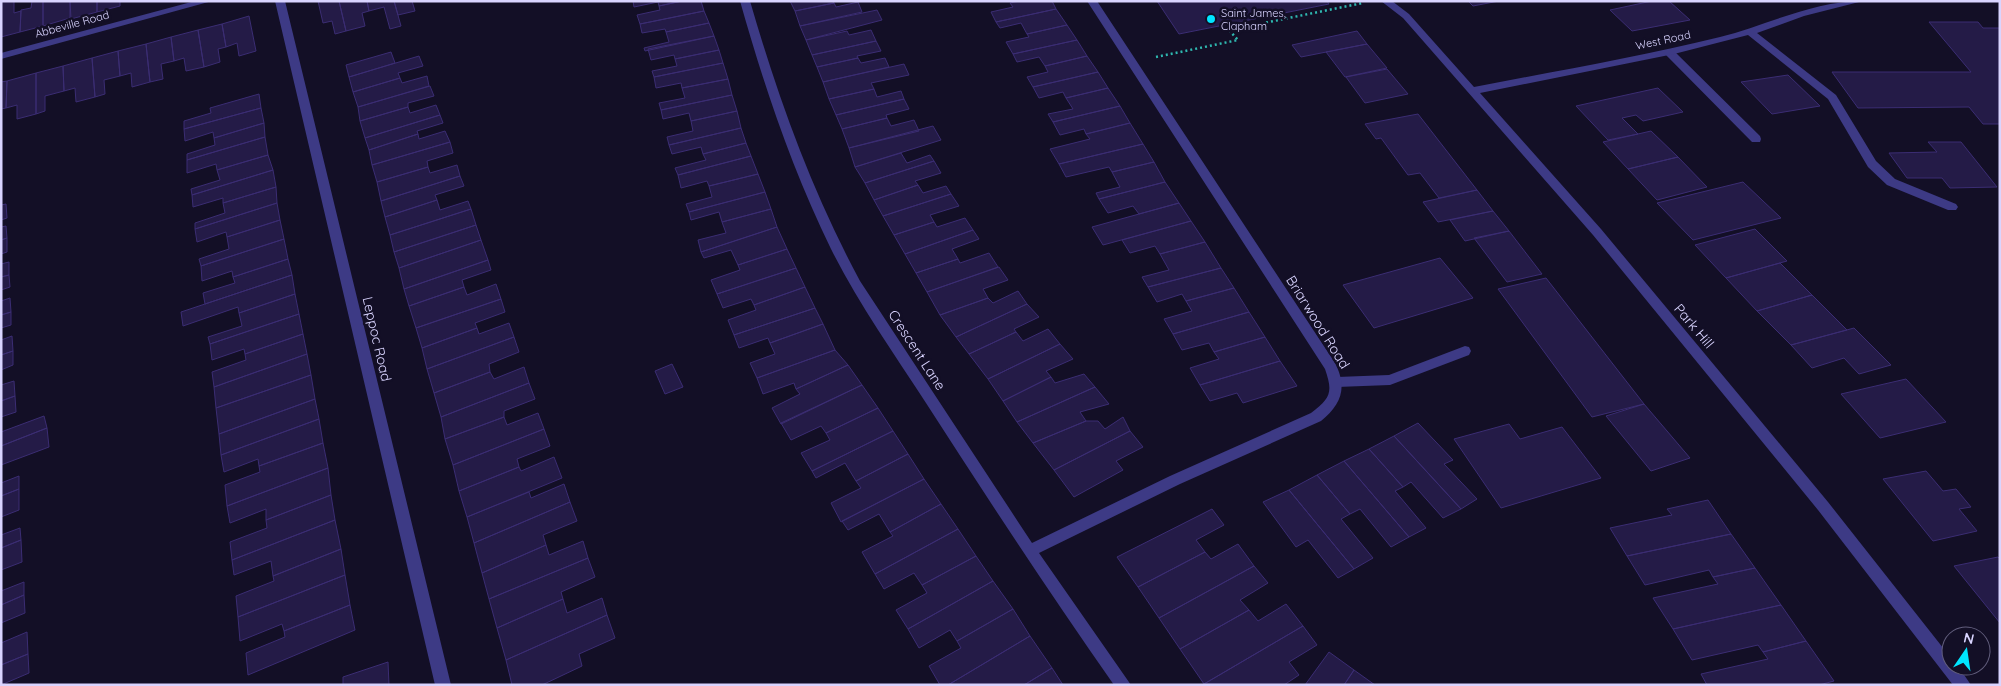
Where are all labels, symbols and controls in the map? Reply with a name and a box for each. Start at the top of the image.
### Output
place label: Saint James, Clapham [1221,6,1286,33]
street label: Abbeville Road [33,7,111,41]
marker: Saint James, Clapham [1205,13,1217,25]
street label: West Road [1634,27,1692,53]
street label: Briarwood Road [1282,272,1354,372]
street label: Leppoc Road [358,295,396,383]
street label: Park Hill [1670,300,1718,352]
street label: Crescent Lane [884,306,950,394]
north arrow [1941,626,1991,676]
text: N [1962,628,1976,648]

